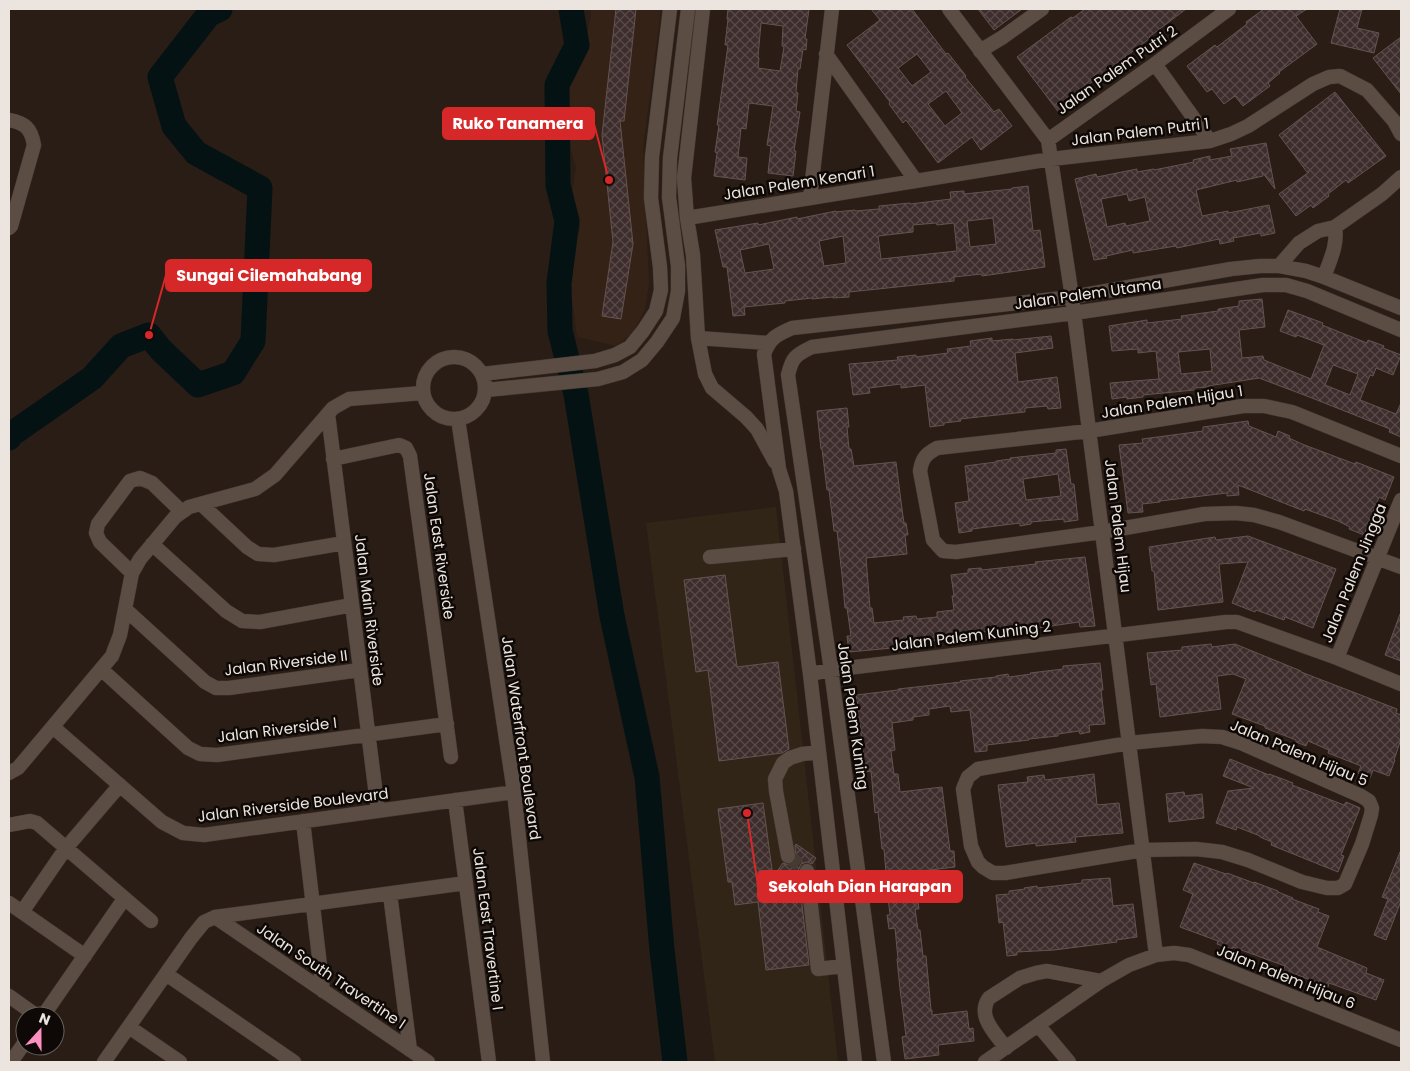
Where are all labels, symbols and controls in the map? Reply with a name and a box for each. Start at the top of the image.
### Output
street label: Jalan Palem Putri 2 [1052,20,1181,119]
callout: Ruko Tanamera [443,108,594,139]
text: Ruko Tanamera [452,112,584,135]
street label: Jalan Palem Putri 1 [1070,113,1210,150]
street label: Jalan Palem Kenari 1 [722,160,876,205]
callout: Sungai Cilemahabang [166,260,371,291]
text: Sungai Cilemahabang [176,264,362,287]
street label: Jalan Palem Utama [1013,273,1163,314]
street label: Jalan Palem Hijau 1 [1100,380,1244,423]
street label: Jalan Palem Hijau [1100,458,1137,594]
street label: Jalan East Riverside [419,471,460,621]
street label: Jalan Palem Jingga [1316,500,1391,646]
street label: Jalan Main Riverside [350,533,389,687]
street label: Jalan Palem Kuning 2 [890,615,1052,656]
street label: Jalan Waterfront Boulevard [497,635,546,841]
street label: Jalan Palem Kuning [833,641,874,791]
street label: Jalan Riverside II [223,645,349,680]
street label: Jalan Riverside I [216,712,338,747]
street label: Jalan Palem Hijau 5 [1227,714,1371,791]
street label: Jalan Riverside Boulevard [196,782,390,827]
street label: Jalan East Travertine I [468,846,509,1011]
callout: Sekolah Dian Harapan [758,871,962,902]
text: Sekolah Dian Harapan [768,875,952,898]
street label: Jalan South Travertine I [253,918,410,1033]
street label: Jalan Palem Hijau 6 [1214,939,1359,1014]
north arrow [15,1006,65,1056]
text: N [36,1008,53,1030]

